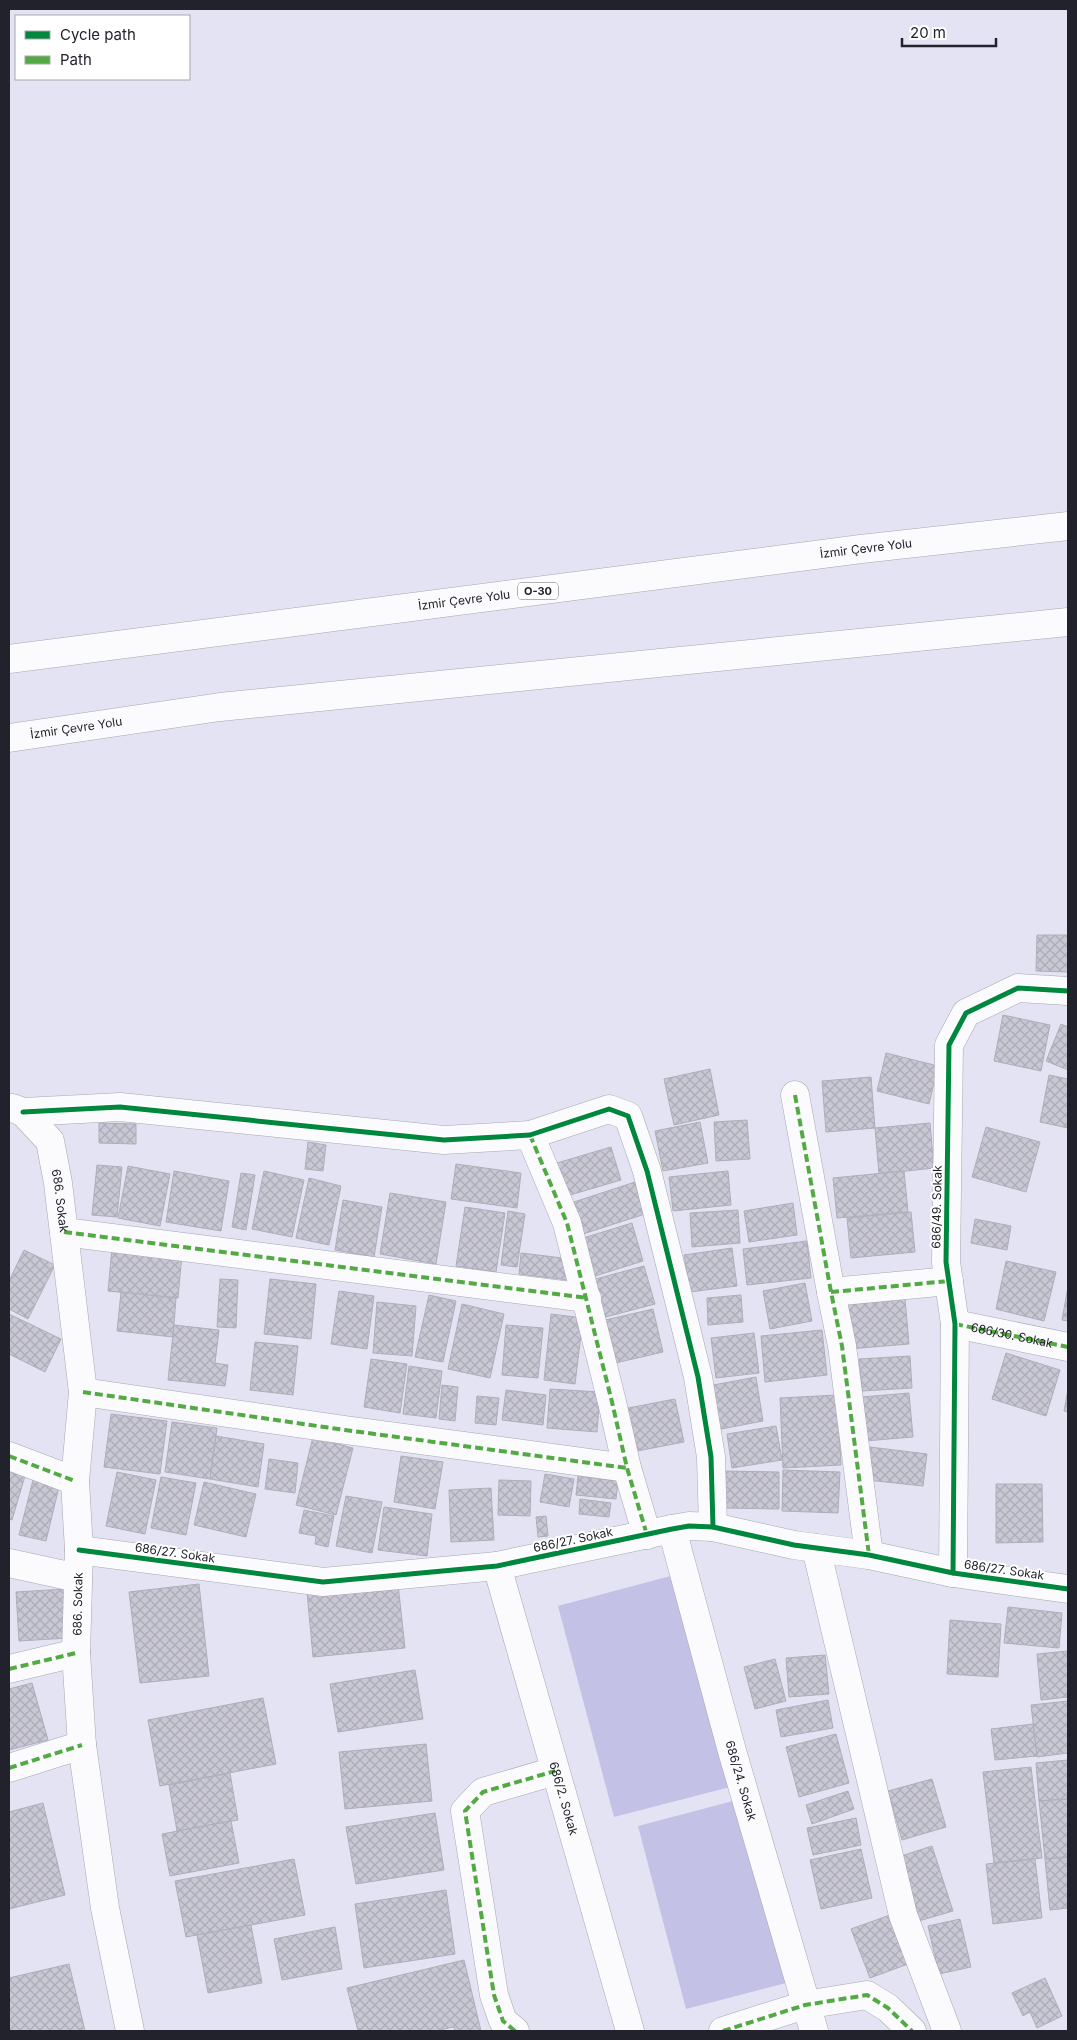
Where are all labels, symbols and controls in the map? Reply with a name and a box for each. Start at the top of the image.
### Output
legend [15,15,190,80]
scale bar [902,15,996,47]
text: 20 m [910,23,946,42]
text: Cycle path [60,25,136,44]
text: Path [60,50,92,69]
street label: İzmir Çevre Yolu [819,535,913,561]
road number: O-30 [518,582,558,600]
street label: İzmir Çevre Yolu [417,586,511,613]
street label: İzmir Çevre Yolu [29,713,123,742]
street label: 686/49. Sokak [928,1165,945,1249]
street label: 686. Sokak [49,1168,72,1234]
street label: 686/30. Sokak [970,1319,1055,1351]
street label: 686/27. Sokak [532,1524,614,1555]
street label: 686/27. Sokak [134,1539,217,1566]
street label: 686/27. Sokak [963,1556,1046,1583]
street label: 686. Sokak [69,1572,86,1636]
street label: 686/24. Sokak [723,1739,760,1823]
street label: 686/2. Sokak [546,1760,582,1837]

